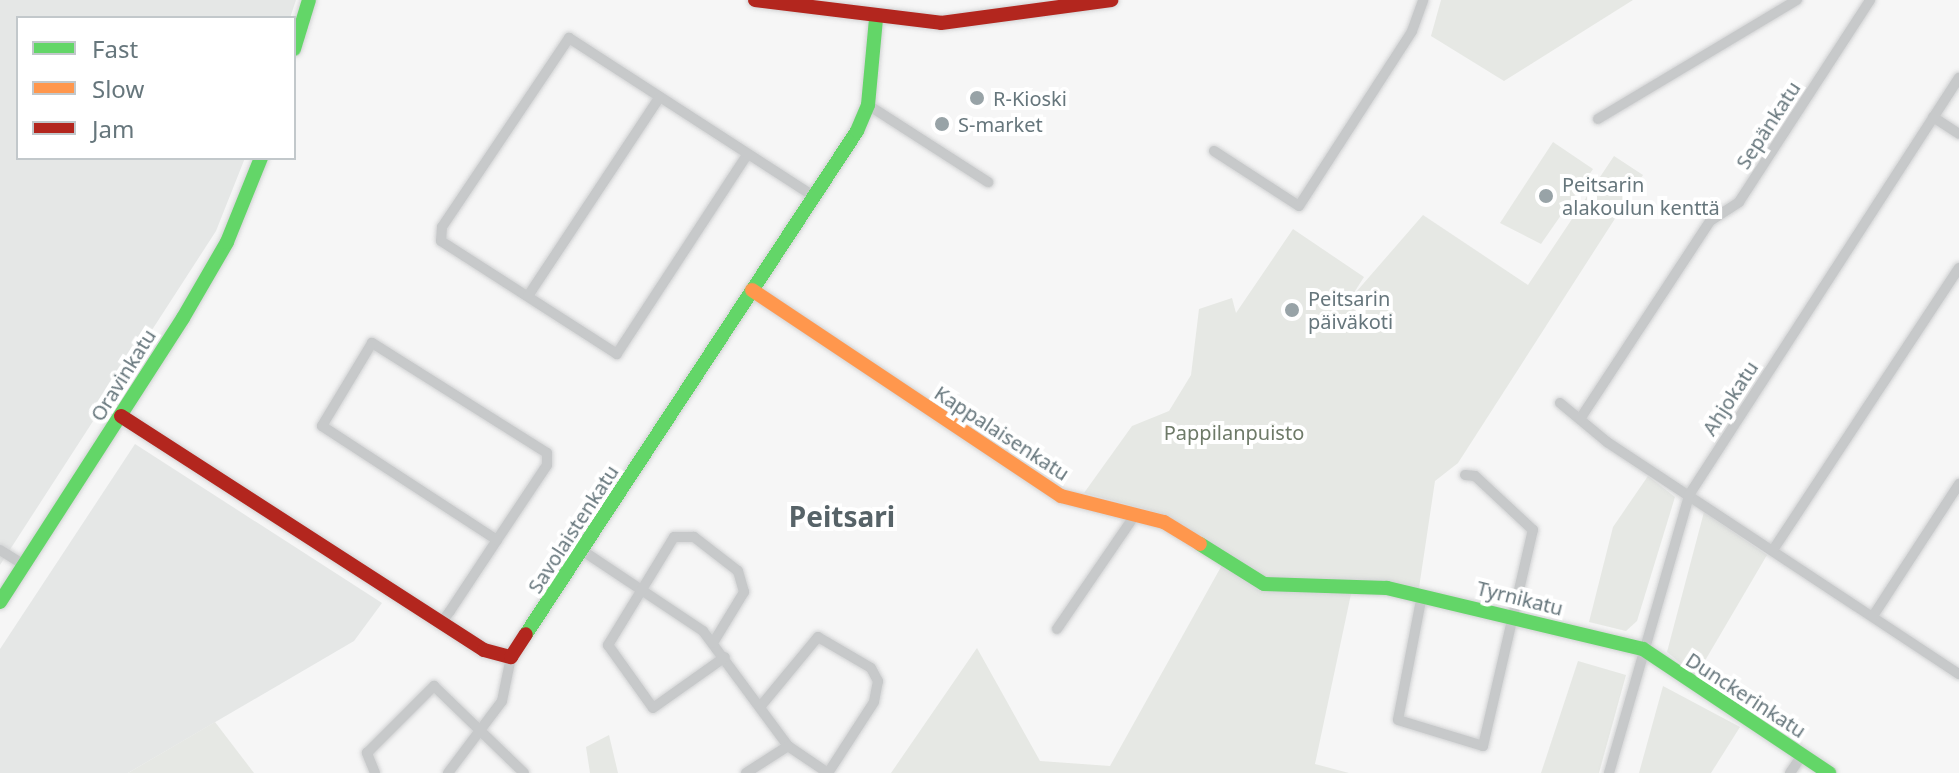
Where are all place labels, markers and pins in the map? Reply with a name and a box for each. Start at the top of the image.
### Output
place label: R-Kioski [993,86,1067,110]
marker: R-Kioski [968,89,986,107]
place label: S-market [958,112,1043,136]
marker: S-market [933,115,951,133]
place label: Peitsarin alakoulun kenttä [1562,172,1720,219]
marker: Peitsarin alakoulun kenttä [1537,187,1555,205]
place label: Peitsarin päiväkoti [1308,286,1393,333]
marker: Peitsarin päiväkoti [1283,301,1301,319]

